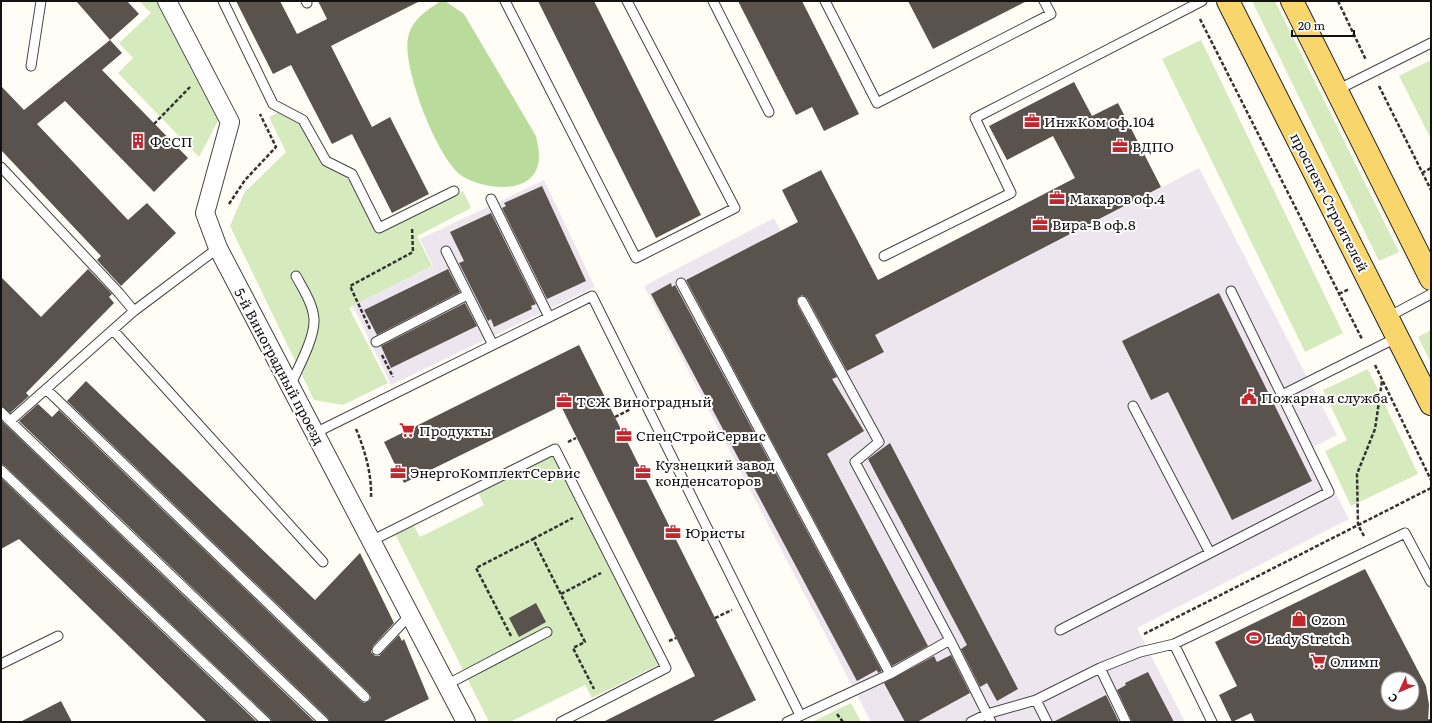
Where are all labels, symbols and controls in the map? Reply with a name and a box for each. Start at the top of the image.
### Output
scale bar [1292,12,1354,38]
text: 20 m [1298,16,1325,34]
place label: ИнжКом оф.104 [1044,111,1155,131]
office icon: ИнжКом оф.104 [1023,112,1041,130]
street label: проспект Строителей [1286,129,1374,275]
place label: ФССП [150,131,193,151]
building icon: ФССП [129,132,147,150]
place label: ВДПО [1132,136,1174,156]
office icon: ВДПО [1111,137,1129,155]
place label: Макаров оф.4 [1069,188,1165,208]
office icon: Макаров оф.4 [1048,189,1066,207]
place label: Вира-В оф.8 [1052,214,1136,234]
office icon: Вира-В оф.8 [1031,215,1049,233]
street label: 5-й Виноградный проезд [230,284,330,448]
place label: Пожарная служба [1261,387,1388,407]
public building icon: Пожарная служба [1240,388,1258,406]
place label: ТСЖ Виноградный [576,391,712,411]
office icon: ТСЖ Виноградный [555,392,573,410]
place label: Продукты [419,420,492,440]
supermarket icon: Продукты [398,421,416,439]
place label: СпецСтройСервис [636,425,766,445]
office icon: СпецСтройСервис [615,426,633,444]
place label: Кузнецкий завод конденсаторов [655,454,775,490]
place label: ЭнергоКомплектСервис [410,462,580,482]
office icon: ЭнергоКомплектСервис [389,463,407,481]
office icon: Кузнецкий завод конденсаторов [634,463,652,481]
place label: Юристы [685,522,745,542]
office icon: Юристы [664,523,682,541]
place label: Ozon [1311,609,1346,629]
shop icon: Ozon [1290,610,1308,628]
place label: Lady Stretch [1266,628,1350,648]
sports icon: Lady Stretch [1245,629,1263,647]
place label: Олимп [1330,651,1379,671]
supermarket icon: Олимп [1309,652,1327,670]
north arrow [1380,671,1420,711]
text: С [1383,690,1401,707]

